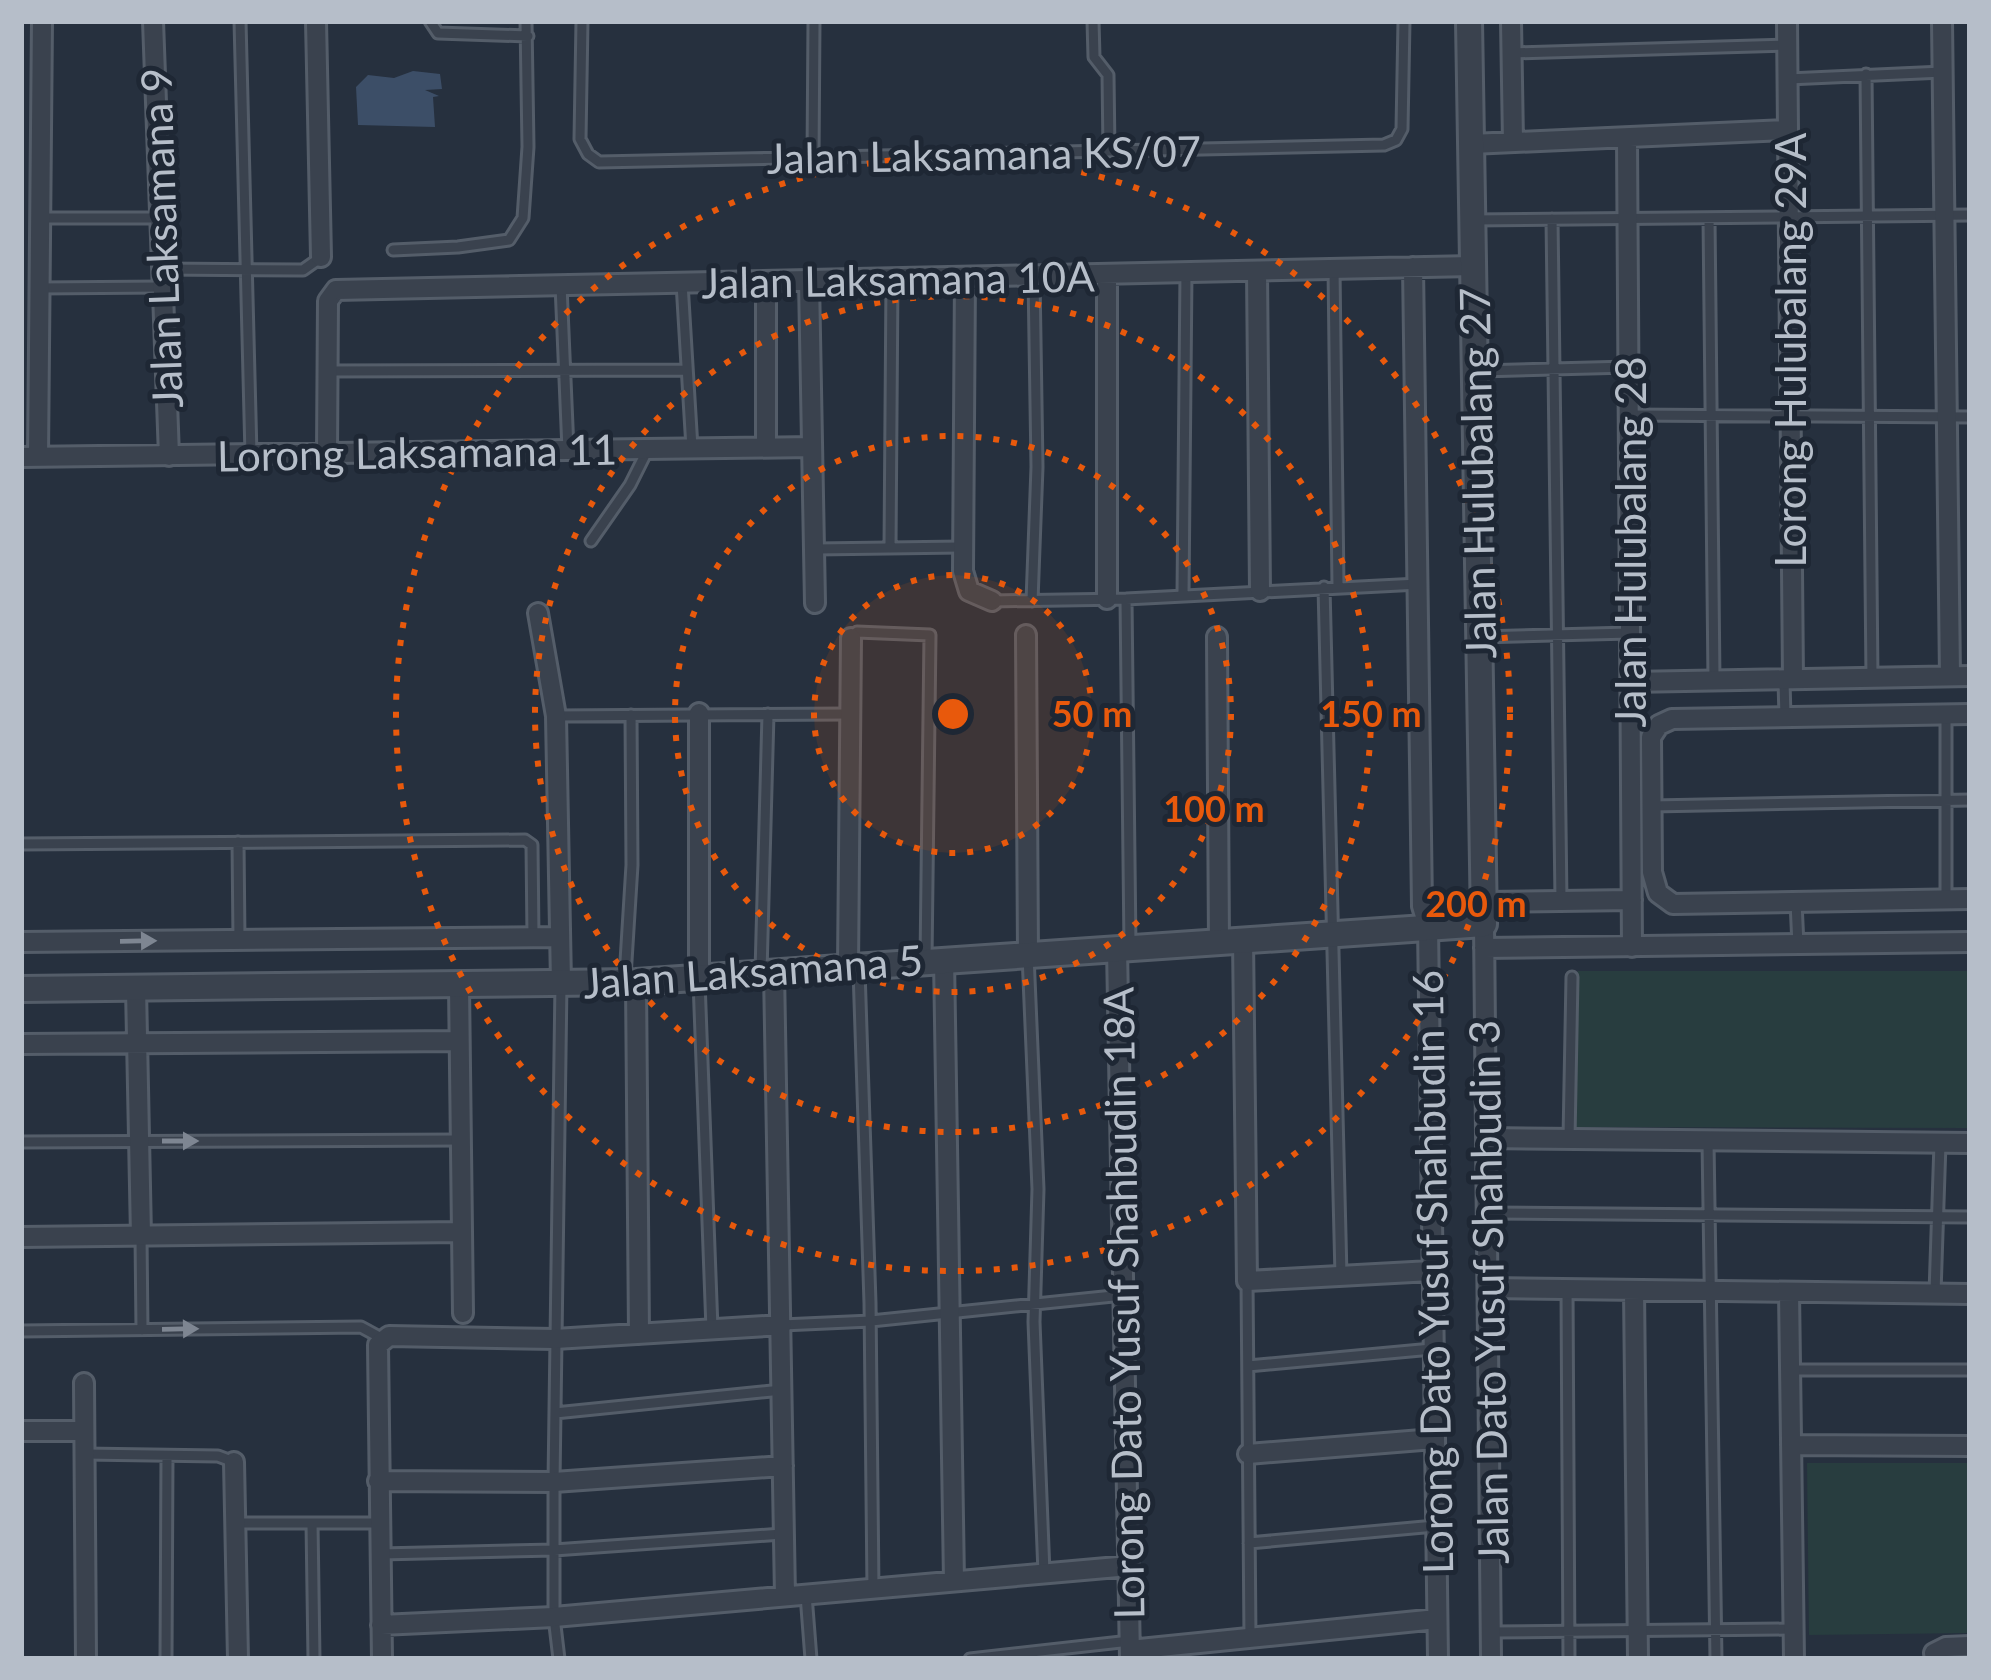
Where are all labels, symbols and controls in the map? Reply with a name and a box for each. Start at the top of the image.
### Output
street label: Jalan Laksamana 9 [130,67,192,409]
street label: Jalan Laksamana KS/07 [766,125,1202,183]
street label: Lorong Hulubalang 29A [1765,132,1815,567]
street label: Jalan Laksamana 10A [701,251,1096,307]
street label: Jalan Hulubalang 27 [1449,287,1505,659]
street label: Jalan Hulubalang 28 [1605,356,1655,728]
street label: Lorong Laksamana 11 [217,424,617,480]
text: 50 m [1052,691,1132,735]
text: 150 m [1320,691,1422,735]
centre of rings [932,693,974,735]
text: 100 m [1163,786,1265,830]
text: 200 m [1425,881,1527,925]
one-way arrow [120,931,158,951]
street label: Jalan Laksamana 5 [581,934,925,1008]
street label: Lorong Dato Yusuf Shahbudin 16 [1402,970,1462,1574]
street label: Lorong Dato Yusuf Shahbudin 18A [1092,986,1154,1620]
street label: Jalan Dato Yusuf Shahbudin 3 [1458,1019,1518,1565]
one-way arrow [162,1131,200,1150]
one-way arrow [162,1320,200,1339]

